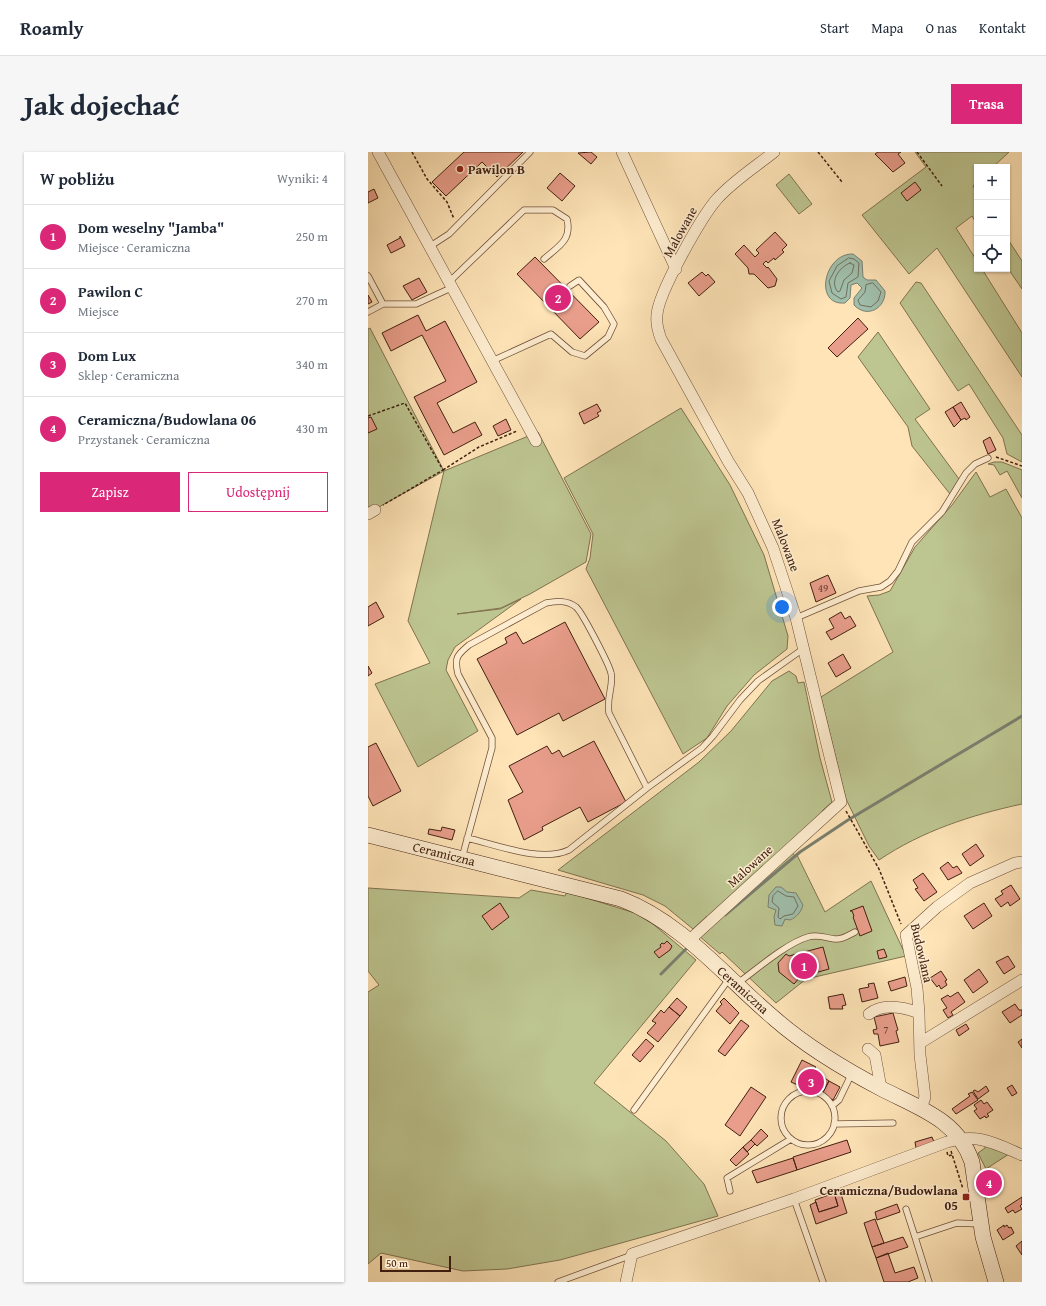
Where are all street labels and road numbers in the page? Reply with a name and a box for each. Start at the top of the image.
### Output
street label: Malowane [658,203,702,261]
street label: Malowane [767,516,805,574]
street label: Ceramiczna [411,837,478,871]
street label: Malowane [723,840,777,892]
street label: Budowlana [906,922,938,985]
street label: Ceramiczna [713,962,774,1019]

